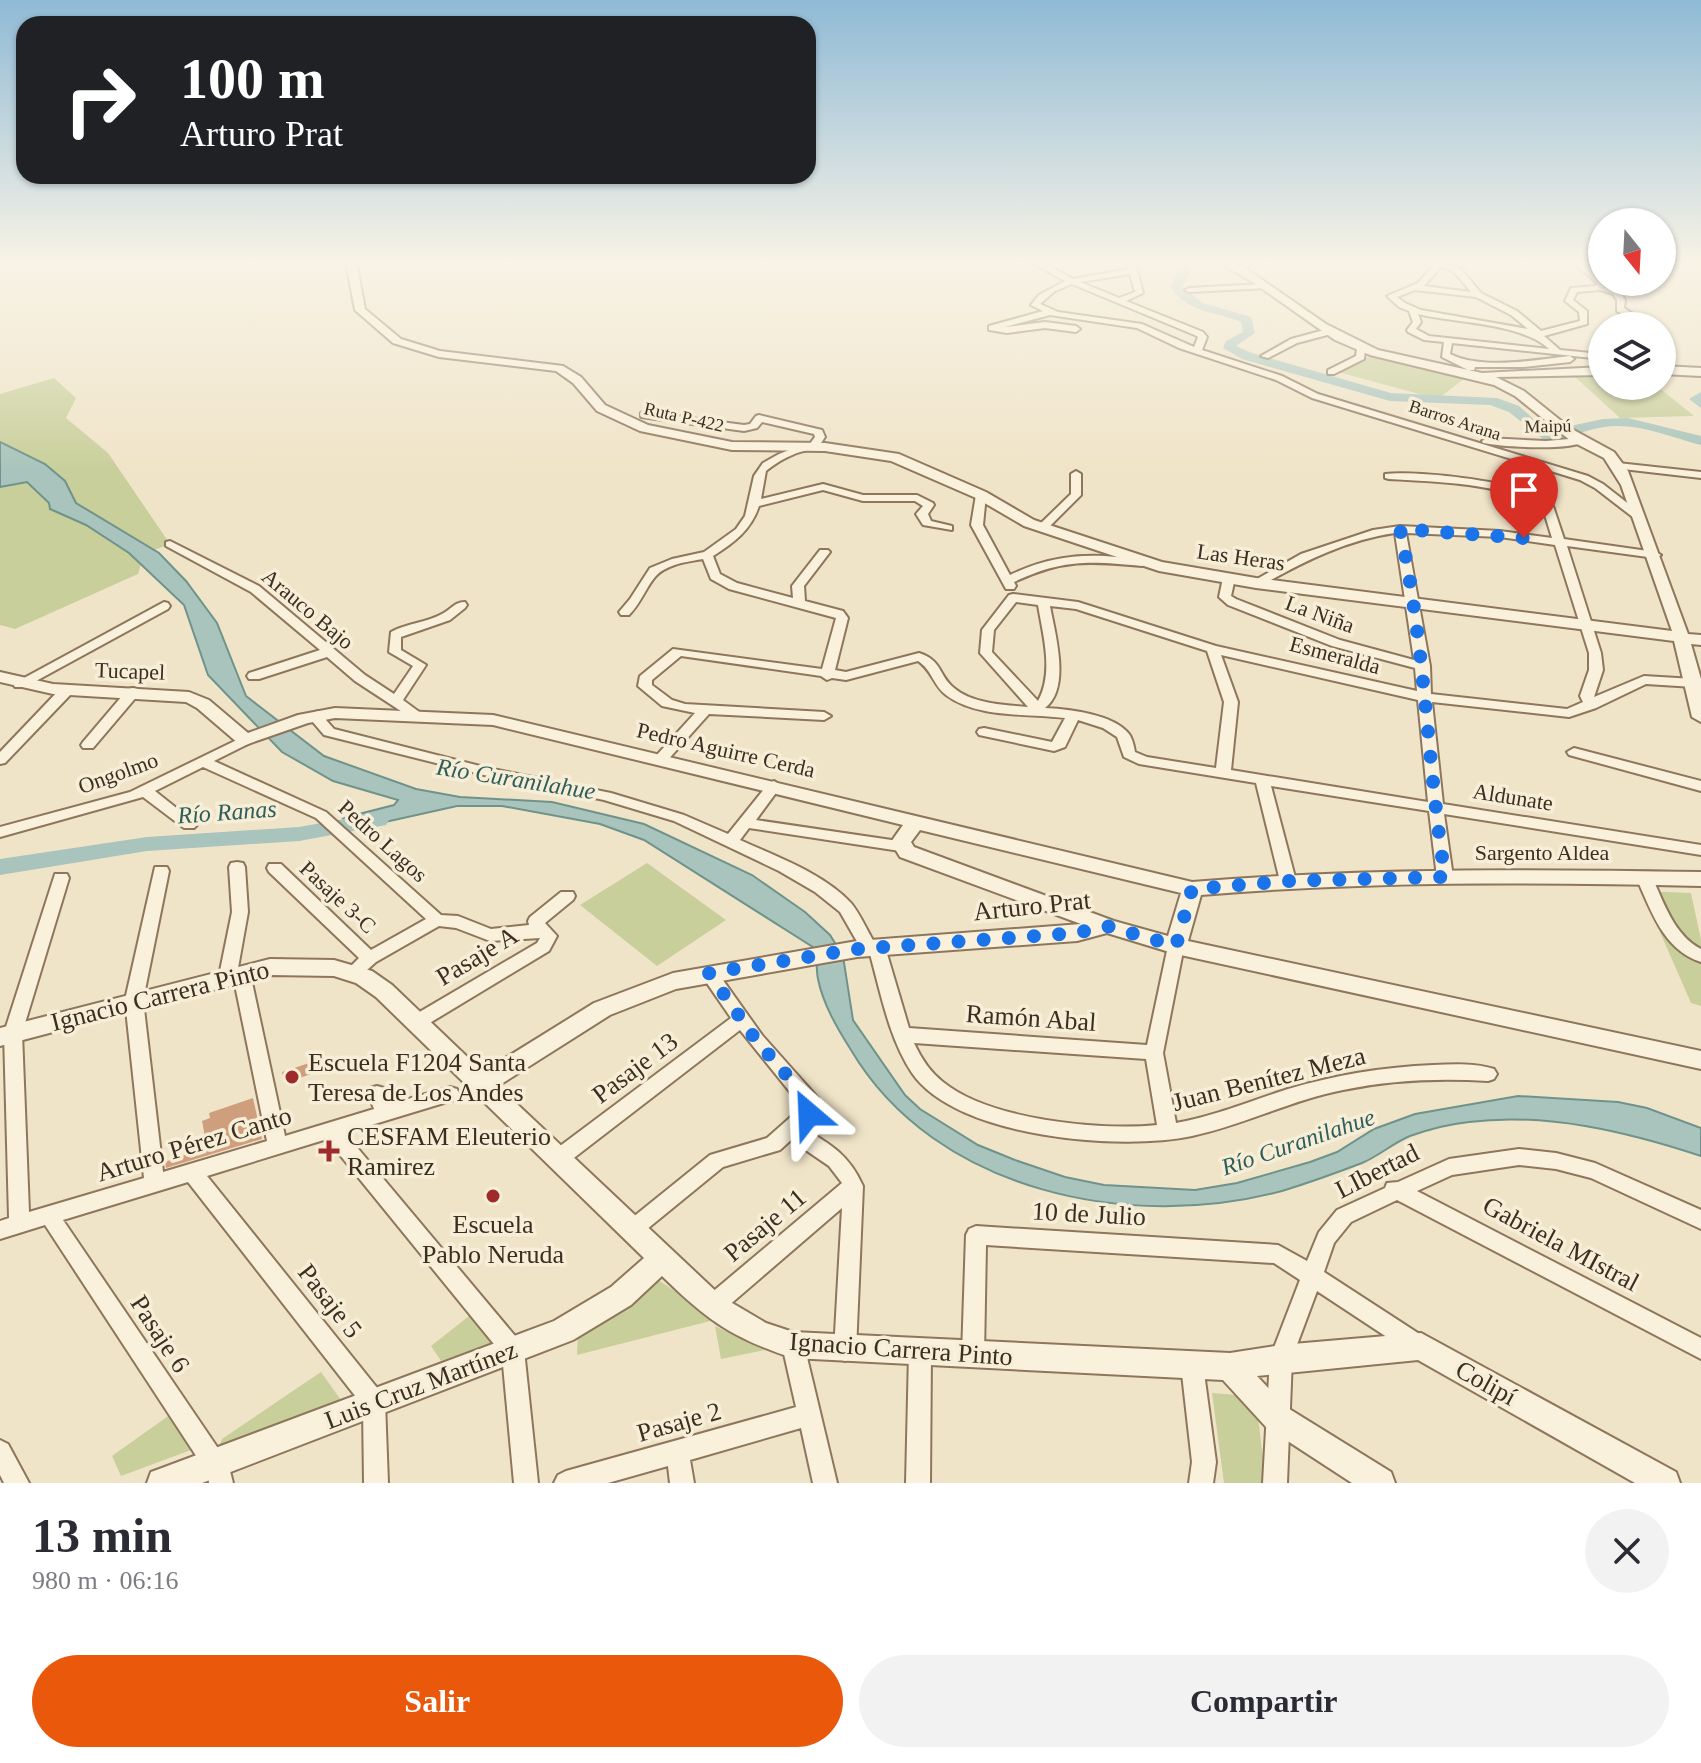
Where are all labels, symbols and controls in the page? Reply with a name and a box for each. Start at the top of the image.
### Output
icon: right [48,48,152,152]
text: 100 m [180,48,325,110]
text: Arturo Prat [180,114,343,154]
north arrow [1588,208,1676,296]
map controls [1588,208,1676,400]
button: layers [1588,312,1676,400]
street label: Barros Arana [1407,396,1503,444]
street label: Ruta P-422 [642,398,726,436]
street label: Maipú [1524,416,1572,436]
pin [1490,456,1558,538]
icon: arrive [1502,468,1546,512]
street label: Las Heras [1195,538,1287,576]
street label: Arauco Bajo [257,563,359,655]
street label: La Niña [1282,590,1358,638]
street label: Esmeralda [1287,631,1383,679]
street label: Tucapel [95,657,165,685]
street label: Pedro Aguirre Cerda [634,717,818,783]
street label: Ongolmo [75,747,161,799]
water label: Río Curanilahue [434,753,598,804]
street label: Aldunate [1471,778,1555,816]
street label: Pedro Lagos [334,795,432,887]
water label: Río Ranas [176,796,277,829]
street label: Sargento Aldea [1475,840,1610,865]
street label: Pasaje 3-C [295,856,381,938]
street label: Arturo Prat [972,885,1093,927]
street label: Pasaje A [431,920,523,992]
street label: Ignacio Carrera Pinto [48,955,272,1037]
street label: Ramón Abal [965,999,1097,1037]
street label: Pasaje 13 [587,1027,683,1109]
street label: Juan Benítez Meza [1170,1041,1369,1117]
place label: Escuela F1204 Santa Teresa de Los Andes [308,1048,527,1107]
marker: Escuela F1204 Santa Teresa de Los Andes [283,1068,301,1086]
position arrow [767,1072,851,1156]
street label: Arturo Pérez Canto [93,1101,295,1187]
water label: Río Curanilahue [1217,1103,1379,1181]
place label: CESFAM Eleuterio Ramirez [347,1122,551,1181]
street label: LIbertad [1331,1138,1423,1204]
marker: CESFAM Eleuterio Ramirez [318,1140,340,1162]
street label: Pasaje 11 [718,1182,812,1268]
marker: Escuela Pablo Neruda [484,1187,502,1205]
street label: Gabriela MIstral [1478,1191,1644,1297]
street label: 10 de Julio [1031,1197,1147,1231]
place label: Escuela Pablo Neruda [422,1210,565,1269]
street label: Pasaje 5 [292,1258,368,1344]
street label: Pasaje 6 [124,1290,196,1378]
street label: Ignacio Carrera Pinto [788,1327,1014,1371]
street label: Luis Cruz Martínez [321,1335,521,1435]
street label: Colipí [1451,1355,1521,1411]
street label: Pasaje 2 [634,1396,724,1448]
text: 13 min [32,1509,172,1562]
button: close [1585,1509,1669,1593]
text: 980 m · 06:16 [32,1566,179,1595]
button: Salir [32,1655,843,1747]
button: Compartir [859,1655,1669,1747]

